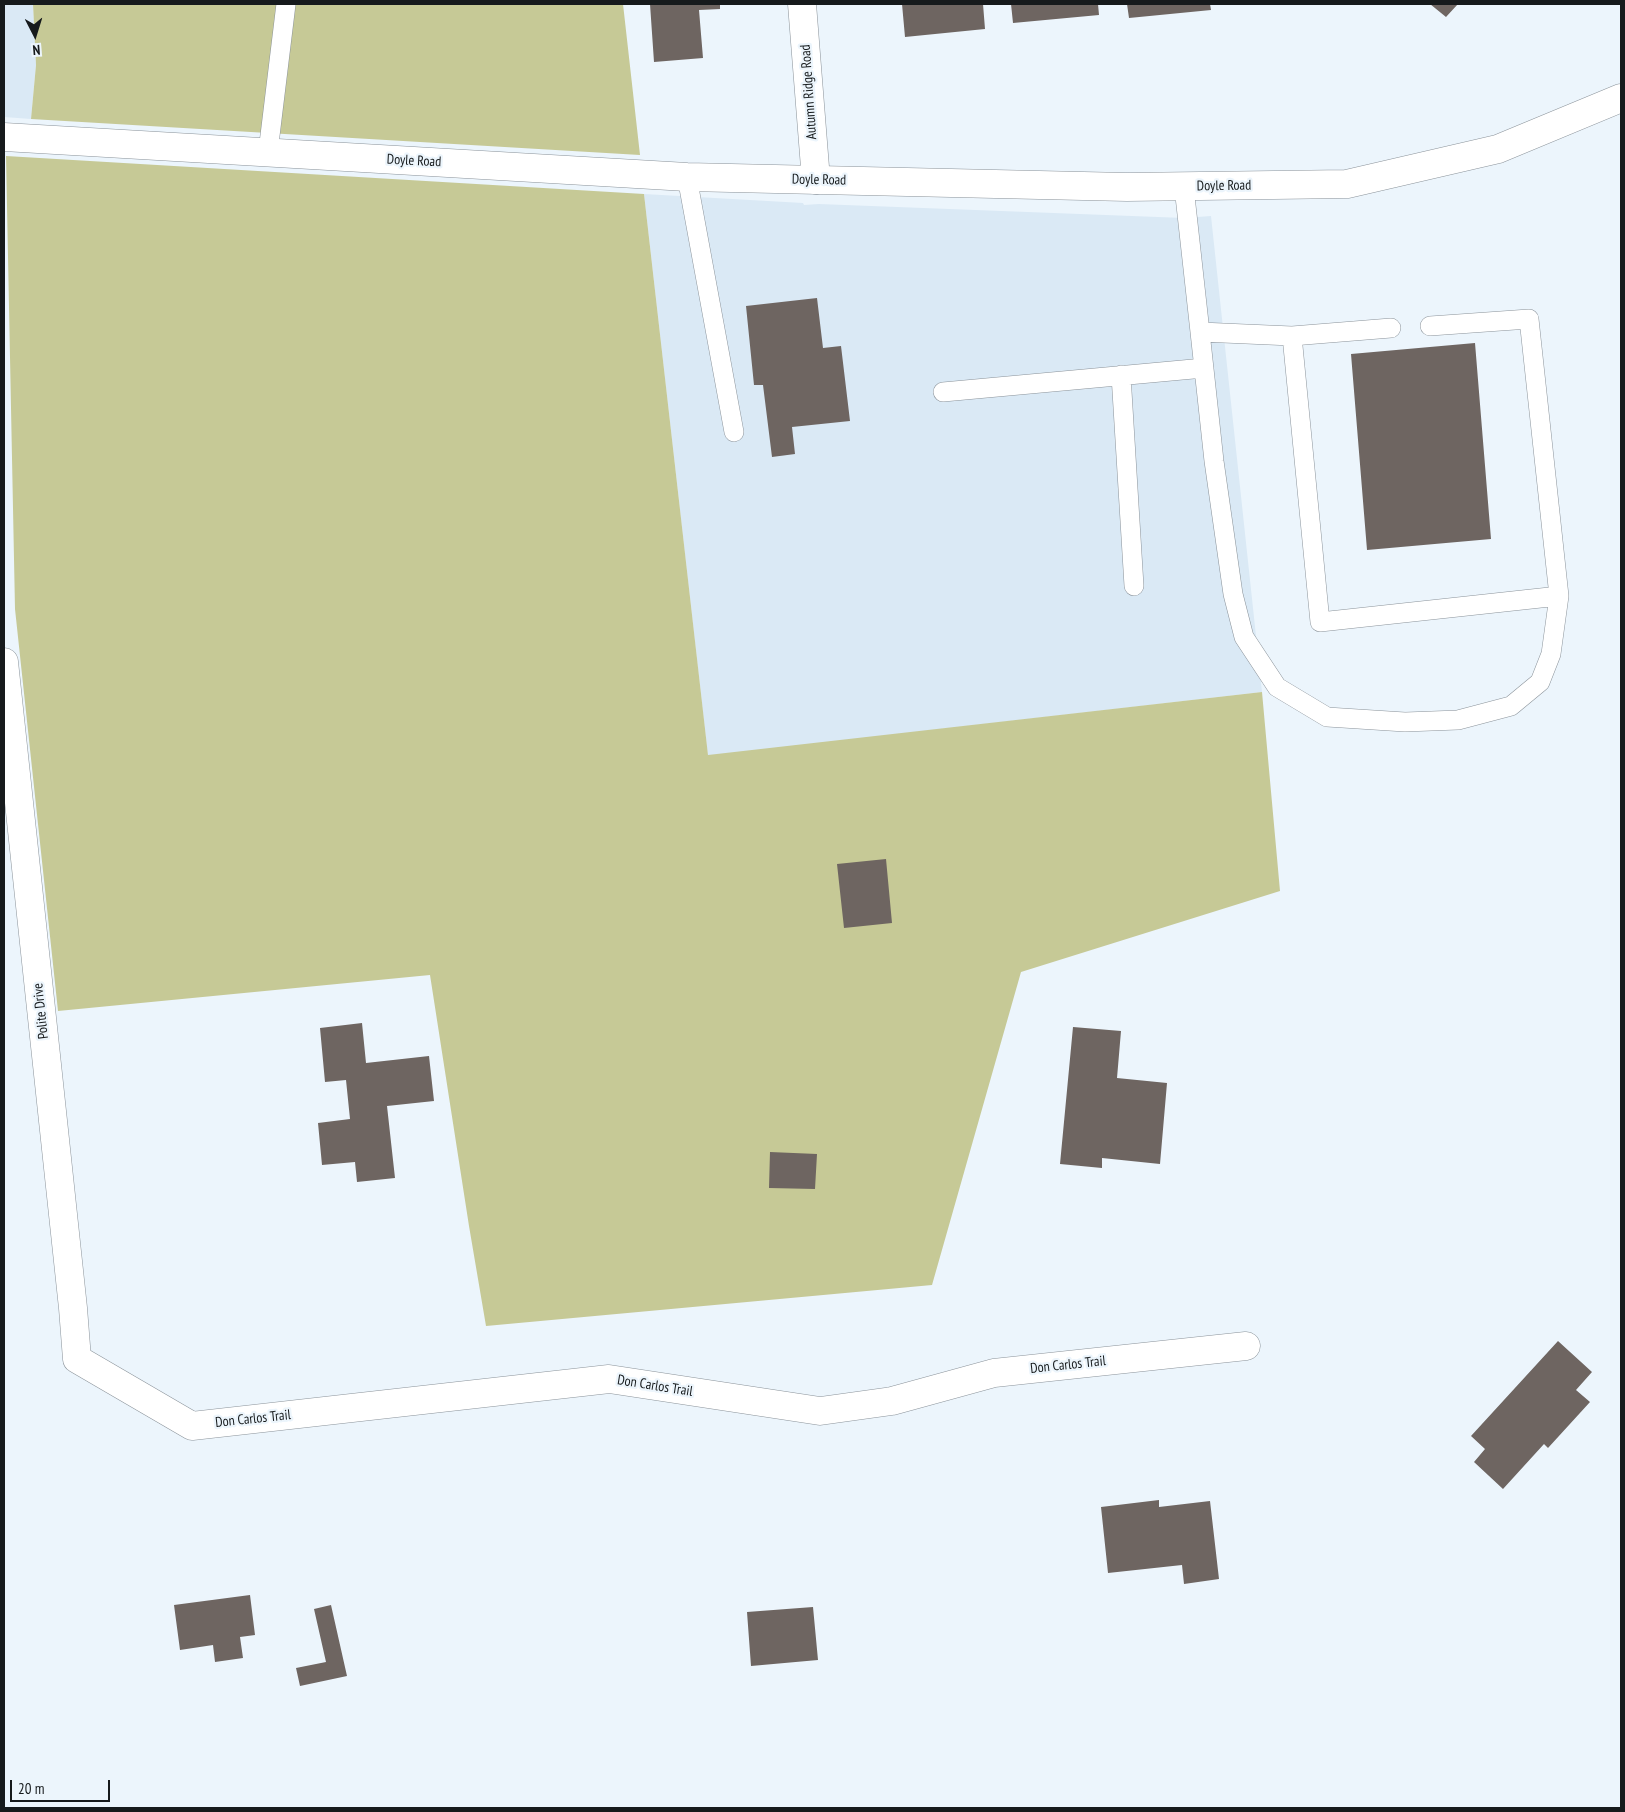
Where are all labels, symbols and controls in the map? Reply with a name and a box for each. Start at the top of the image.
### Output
north arrow [10,10,60,60]
text: N [32,41,41,59]
street label: Autumn Ridge Road [797,44,821,140]
street label: Doyle Road [386,151,442,171]
street label: Doyle Road [792,171,846,189]
street label: Doyle Road [1197,177,1251,195]
street label: Polite Drive [30,982,52,1040]
street label: Don Carlos Trail [1029,1353,1107,1377]
street label: Don Carlos Trail [616,1372,694,1400]
street label: Don Carlos Trail [214,1407,292,1431]
scale bar [12,1770,112,1802]
text: 20 m [18,1779,44,1798]

